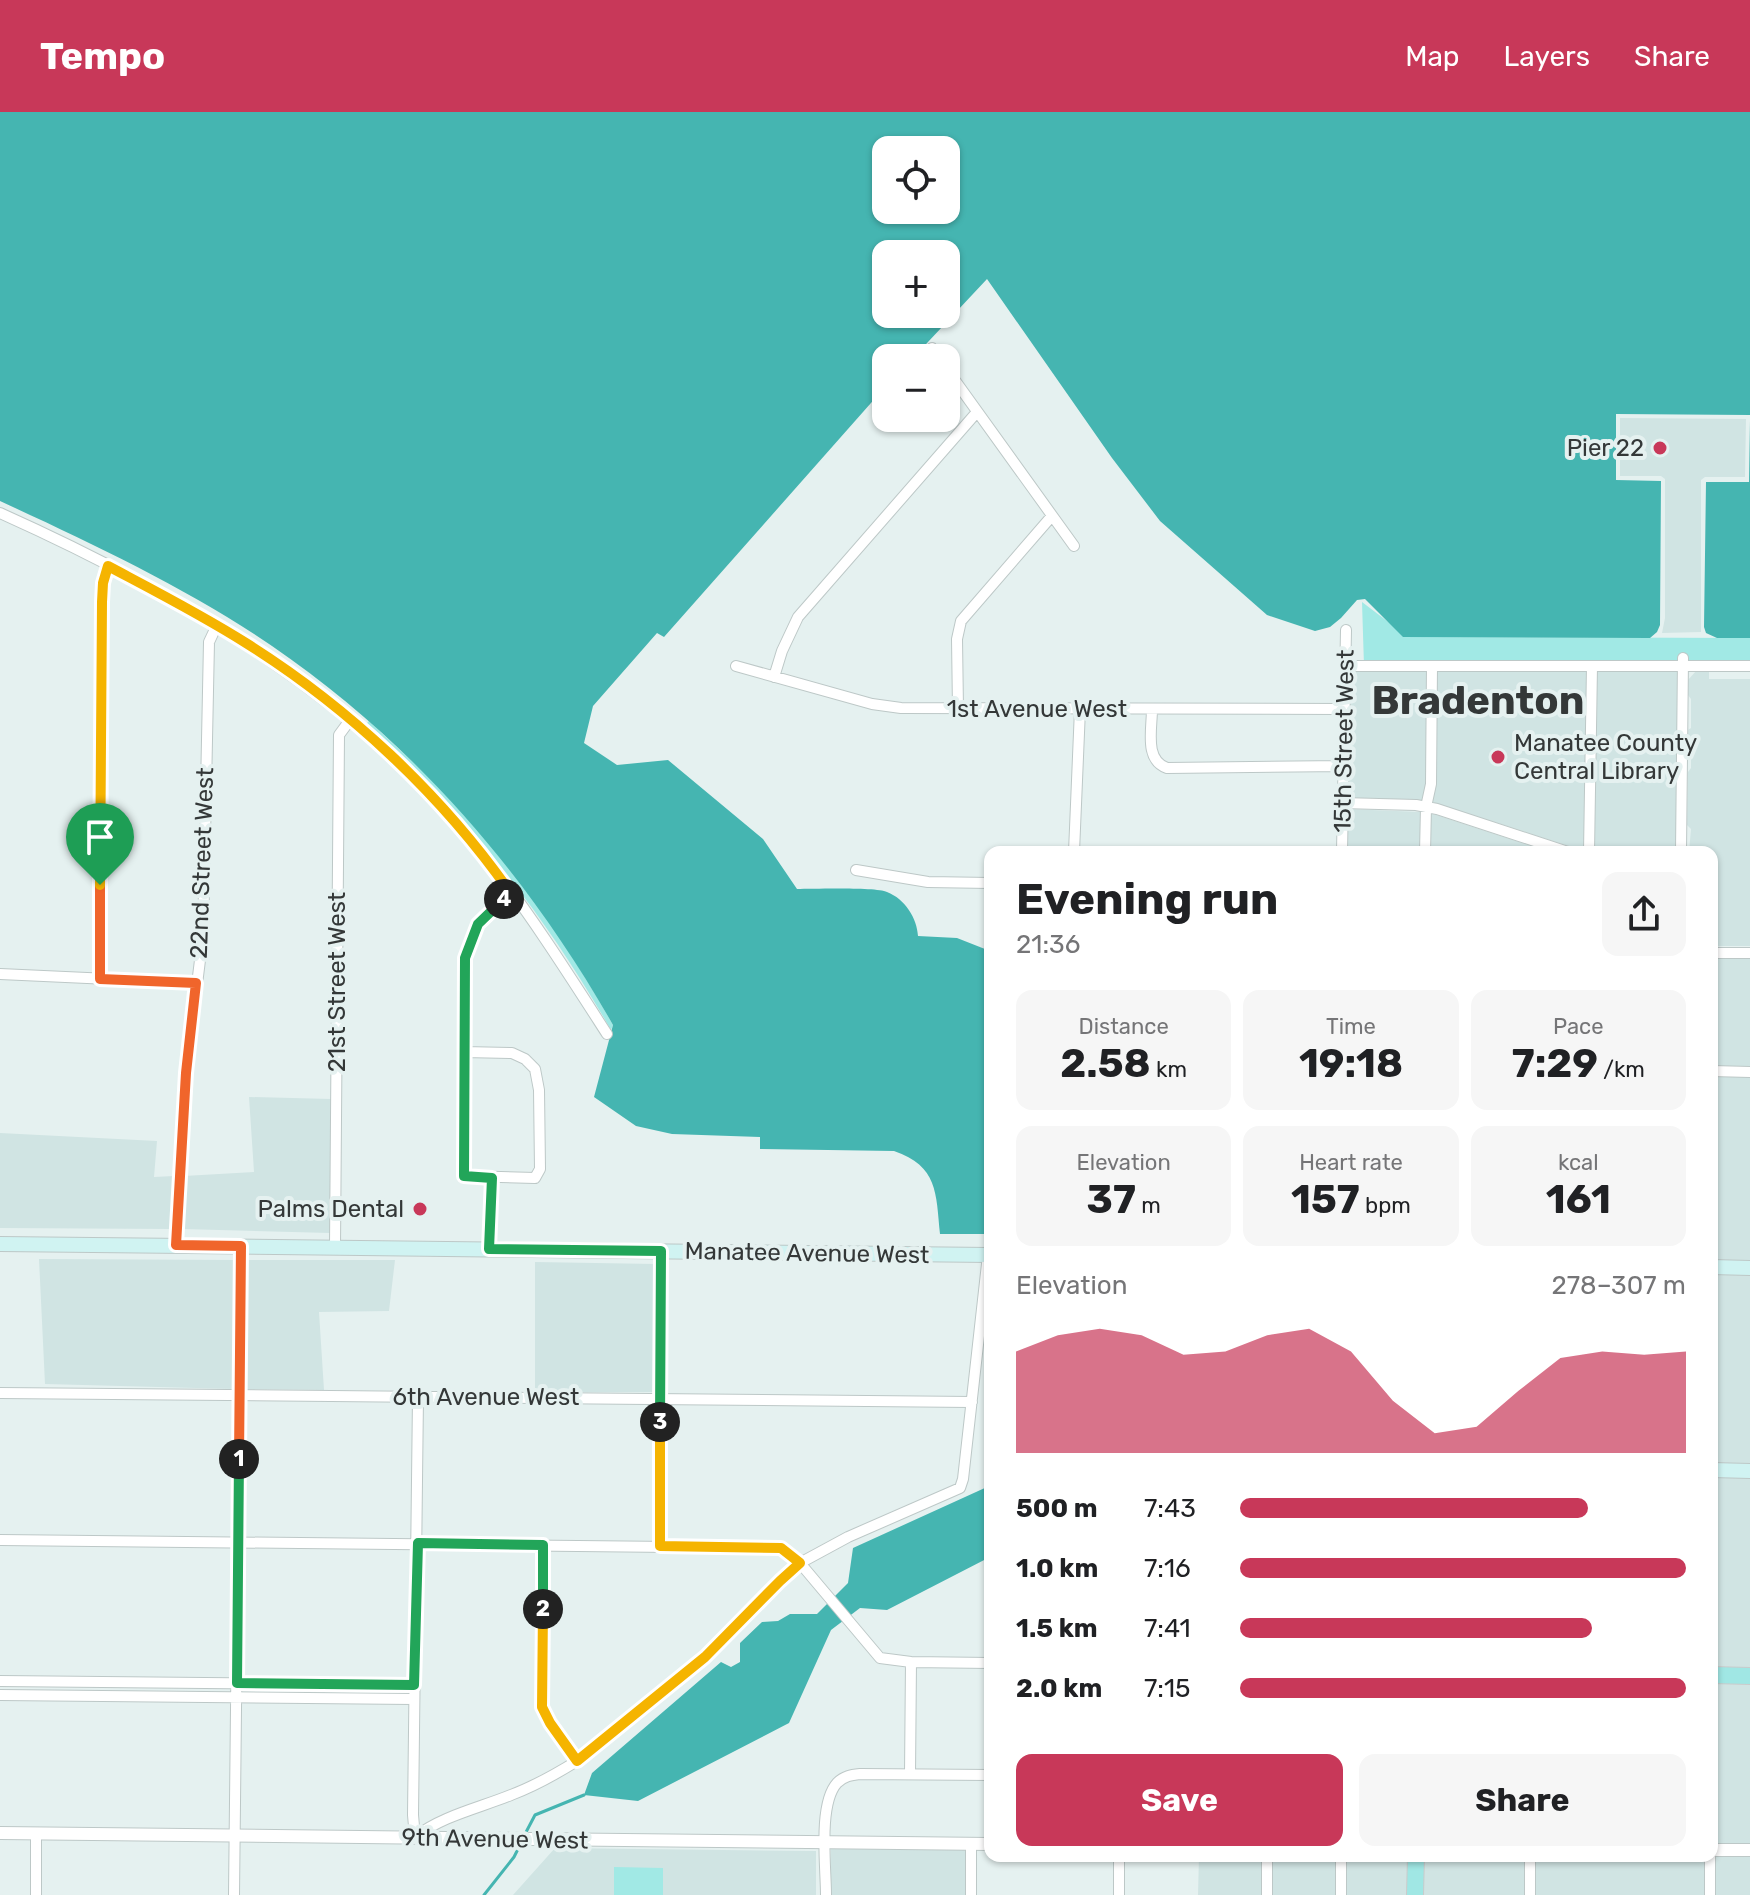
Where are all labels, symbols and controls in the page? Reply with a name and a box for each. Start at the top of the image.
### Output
text: Tempo [40,33,165,79]
text: Map [1405,40,1460,73]
text: Layers [1504,40,1590,73]
text: Share [1634,40,1710,73]
map controls [872,136,960,432]
button: locate [872,136,960,224]
button: + [872,240,960,328]
button: − [872,344,960,432]
place label: Pier 22 [1567,434,1644,462]
marker: Pier 22 [1651,439,1669,457]
street label: 15th Street West [1328,649,1360,833]
district label: Bradenton [1372,677,1584,724]
street label: 1st Avenue West [947,695,1127,723]
place label: Manatee County Central Library [1514,729,1697,785]
marker: Manatee County Central Library [1489,748,1507,766]
street label: 22nd Street West [185,767,219,959]
pin [66,803,134,885]
icon: arrive [78,815,122,859]
button: share [1602,872,1686,956]
text: Evening run [1016,873,1278,925]
pin: 4 [484,879,524,919]
text: 4 [496,885,512,912]
street label: 21st Street West [323,892,351,1072]
text: 21:36 [1016,929,1080,960]
text: Distance [1079,1013,1169,1040]
text: Time [1326,1013,1376,1040]
text: Pace [1553,1013,1604,1040]
text: 2.58 [1060,1040,1151,1087]
text: 19:18 [1299,1040,1403,1087]
text: 7:29 [1512,1040,1598,1087]
text: km [1151,1056,1187,1083]
text: /km [1598,1056,1645,1083]
text: Elevation [1077,1149,1171,1176]
text: Heart rate [1299,1149,1403,1176]
text: kcal [1558,1149,1599,1176]
text: 37 [1087,1176,1136,1223]
text: 157 [1291,1176,1360,1223]
text: 161 [1546,1176,1611,1223]
text: m [1136,1192,1161,1219]
text: bpm [1360,1192,1411,1219]
place label: Palms Dental [257,1195,404,1223]
marker: Palms Dental [411,1200,429,1218]
street label: Manatee Avenue West [684,1237,930,1269]
text: Elevation [1016,1270,1127,1301]
text: 278–307 m [1552,1270,1686,1301]
street label: 6th Avenue West [392,1383,580,1411]
pin: 3 [640,1402,680,1442]
text: 3 [653,1408,667,1435]
pin: 1 [219,1439,259,1479]
text: 1 [234,1445,244,1472]
text: 500 m [1016,1493,1098,1524]
text: 7:43 [1144,1493,1196,1524]
text: 1.0 km [1016,1553,1098,1584]
text: 7:16 [1144,1553,1191,1584]
pin: 2 [523,1589,563,1629]
text: 2 [536,1595,550,1622]
text: 1.5 km [1016,1613,1098,1644]
text: 7:41 [1144,1613,1191,1644]
text: 2.0 km [1016,1673,1102,1704]
text: 7:15 [1144,1673,1191,1704]
button: Save [1016,1754,1343,1846]
button: Share [1359,1754,1686,1846]
street label: 9th Avenue West [401,1823,589,1855]

